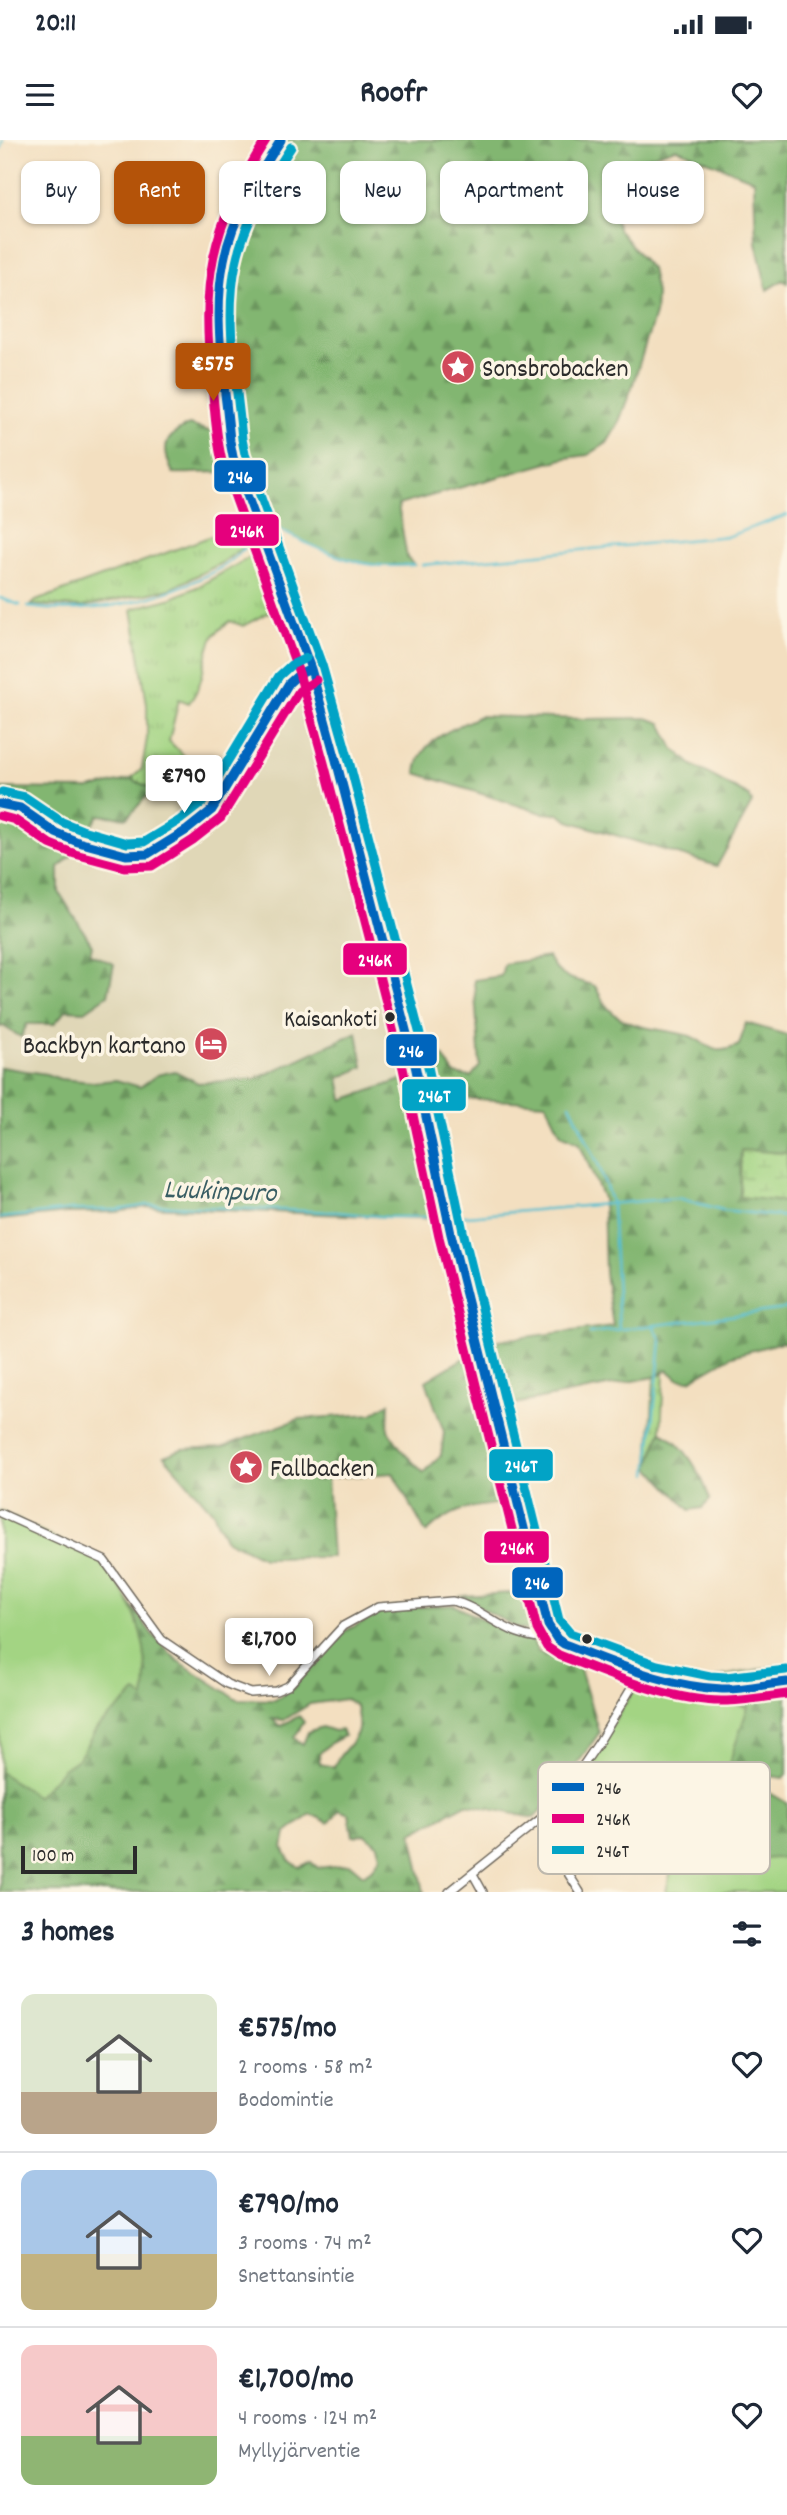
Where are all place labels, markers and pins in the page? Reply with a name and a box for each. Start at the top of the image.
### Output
pin: €575 [172,344,254,403]
place icon: Sonsbrobacken [439,348,477,386]
place label: Sonsbrobacken [482,352,628,389]
pin: €790 [143,756,225,815]
place label: Kaisankoti [284,1004,377,1038]
marker: Kaisankoti [383,1010,397,1024]
hotel icon: Backbyn kartano [192,1025,230,1063]
place label: Backbyn kartano [23,1029,186,1066]
place icon: Fallbacken [227,1448,265,1486]
place label: Fallbacken [270,1452,374,1489]
pin: €1,700 [212,1618,326,1678]
unlabelled marker [580,1632,594,1646]

